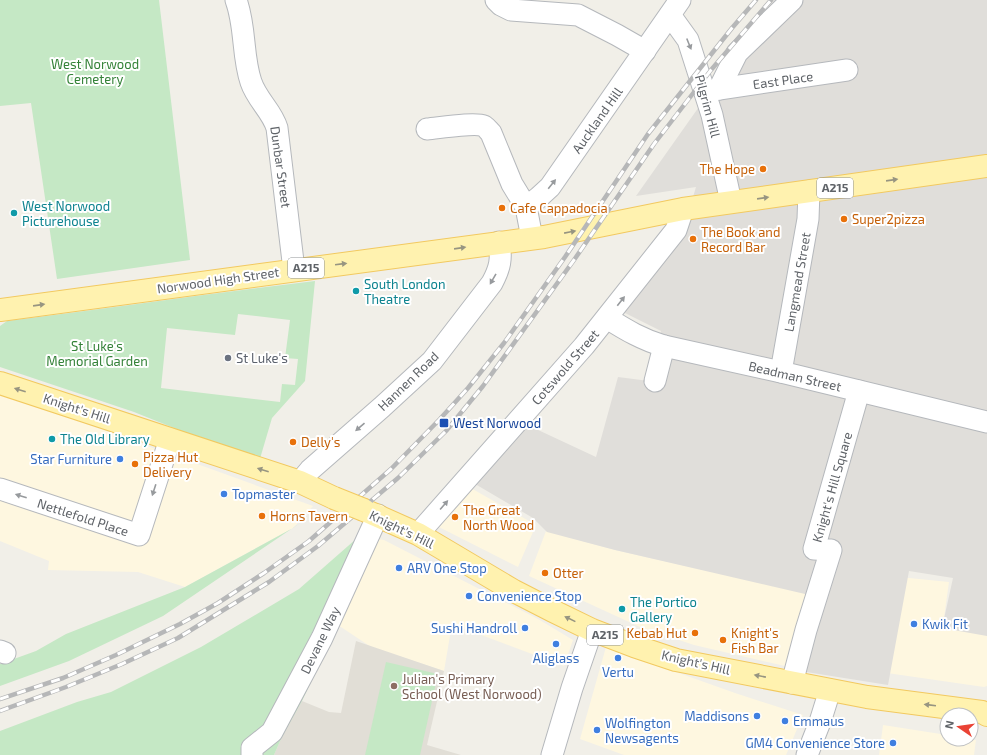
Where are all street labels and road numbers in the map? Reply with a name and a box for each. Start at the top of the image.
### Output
street label: East Place [752,68,814,92]
street label: Pilgrim Hill [692,73,724,139]
street label: Auckland Hill [568,84,626,156]
street label: Dunbar Street [267,125,295,209]
road number: A215 [817,178,853,198]
street label: Langmead Street [780,231,814,333]
road number: A215 [288,258,324,278]
street label: Norwood High Street [156,263,280,297]
street label: Cotswold Street [528,326,602,408]
street label: Hannen Road [374,348,442,414]
street label: Beadman Street [747,358,843,394]
street label: Knight's Hill [41,390,113,426]
street label: Knight's Hill Square [809,430,855,544]
street label: Nettlefold Place [35,495,131,539]
street label: Knight's Hill [367,506,437,552]
street label: Devane Way [297,604,343,676]
road number: A215 [587,625,623,645]
street label: Knight's Hill [660,646,732,678]

